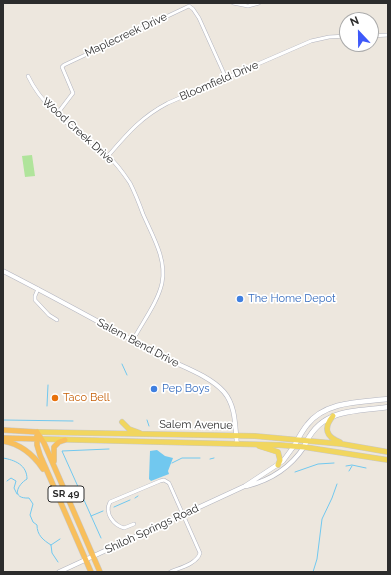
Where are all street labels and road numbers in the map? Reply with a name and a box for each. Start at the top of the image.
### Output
street label: Maplecreek Drive [83,10,169,60]
street label: Bloomfield Drive [178,58,260,104]
street label: Wood Creek Drive [39,95,117,167]
street label: Salem Bend Drive [95,316,181,370]
street label: Salem Avenue [159,418,233,432]
road number: SR 49 [48,486,84,502]
street label: Shiloh Springs Road [103,502,201,556]

